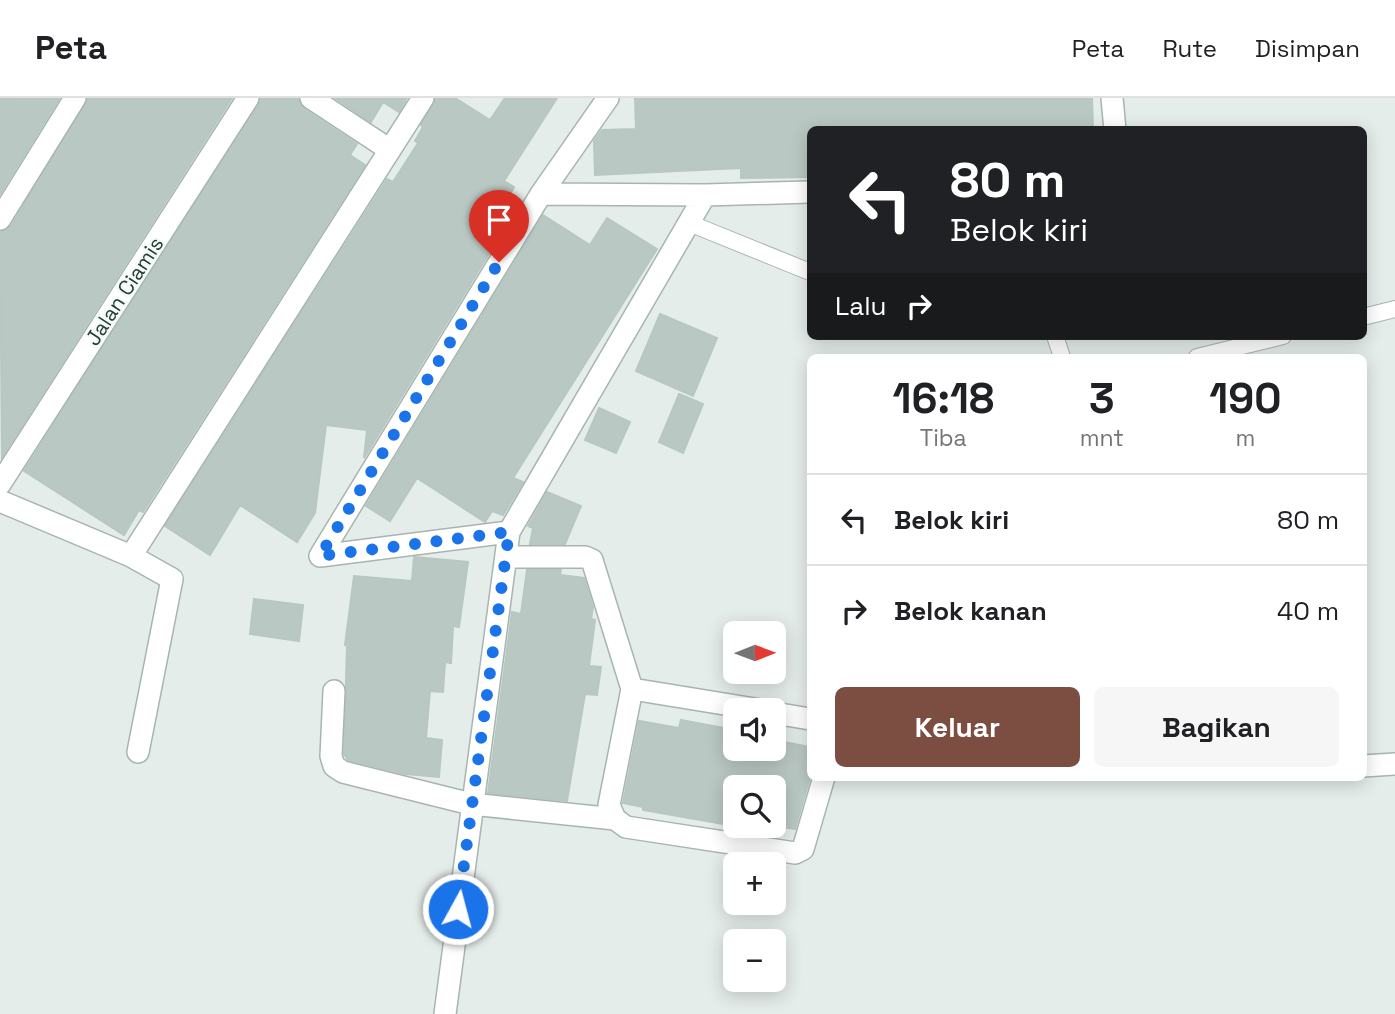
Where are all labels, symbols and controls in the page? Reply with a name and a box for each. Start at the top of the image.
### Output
text: Peta [35,27,107,69]
text: Peta [1072,33,1124,64]
text: Rute [1162,33,1217,64]
text: Disimpan [1255,33,1360,64]
text: 80 m [950,149,1065,211]
icon: left [835,154,926,245]
pin [469,190,529,262]
icon: arrive [480,201,518,239]
text: Belok kiri [950,210,1088,250]
street label: Jalan Ciamis [79,231,169,351]
icon: right [900,287,938,325]
text: Lalu [835,289,886,323]
text: 16:18 [893,372,994,425]
text: 3 [1089,372,1115,425]
text: 190 [1209,372,1281,425]
text: Tiba [920,423,967,453]
text: mnt [1080,423,1124,453]
text: m [1236,423,1255,453]
icon: left [835,501,873,539]
text: Belok kiri [894,503,1009,537]
text: 80 m [1277,503,1339,537]
icon: right [835,592,873,630]
text: Belok kanan [894,594,1047,628]
text: 40 m [1277,594,1339,628]
north arrow [723,621,786,684]
map controls [723,621,786,992]
button: Keluar [835,687,1080,767]
button: Bagikan [1094,687,1339,767]
button: sound [723,698,786,761]
button: search [723,775,786,838]
button: + [723,852,786,915]
position arrow [421,872,495,946]
button: − [723,929,786,992]

